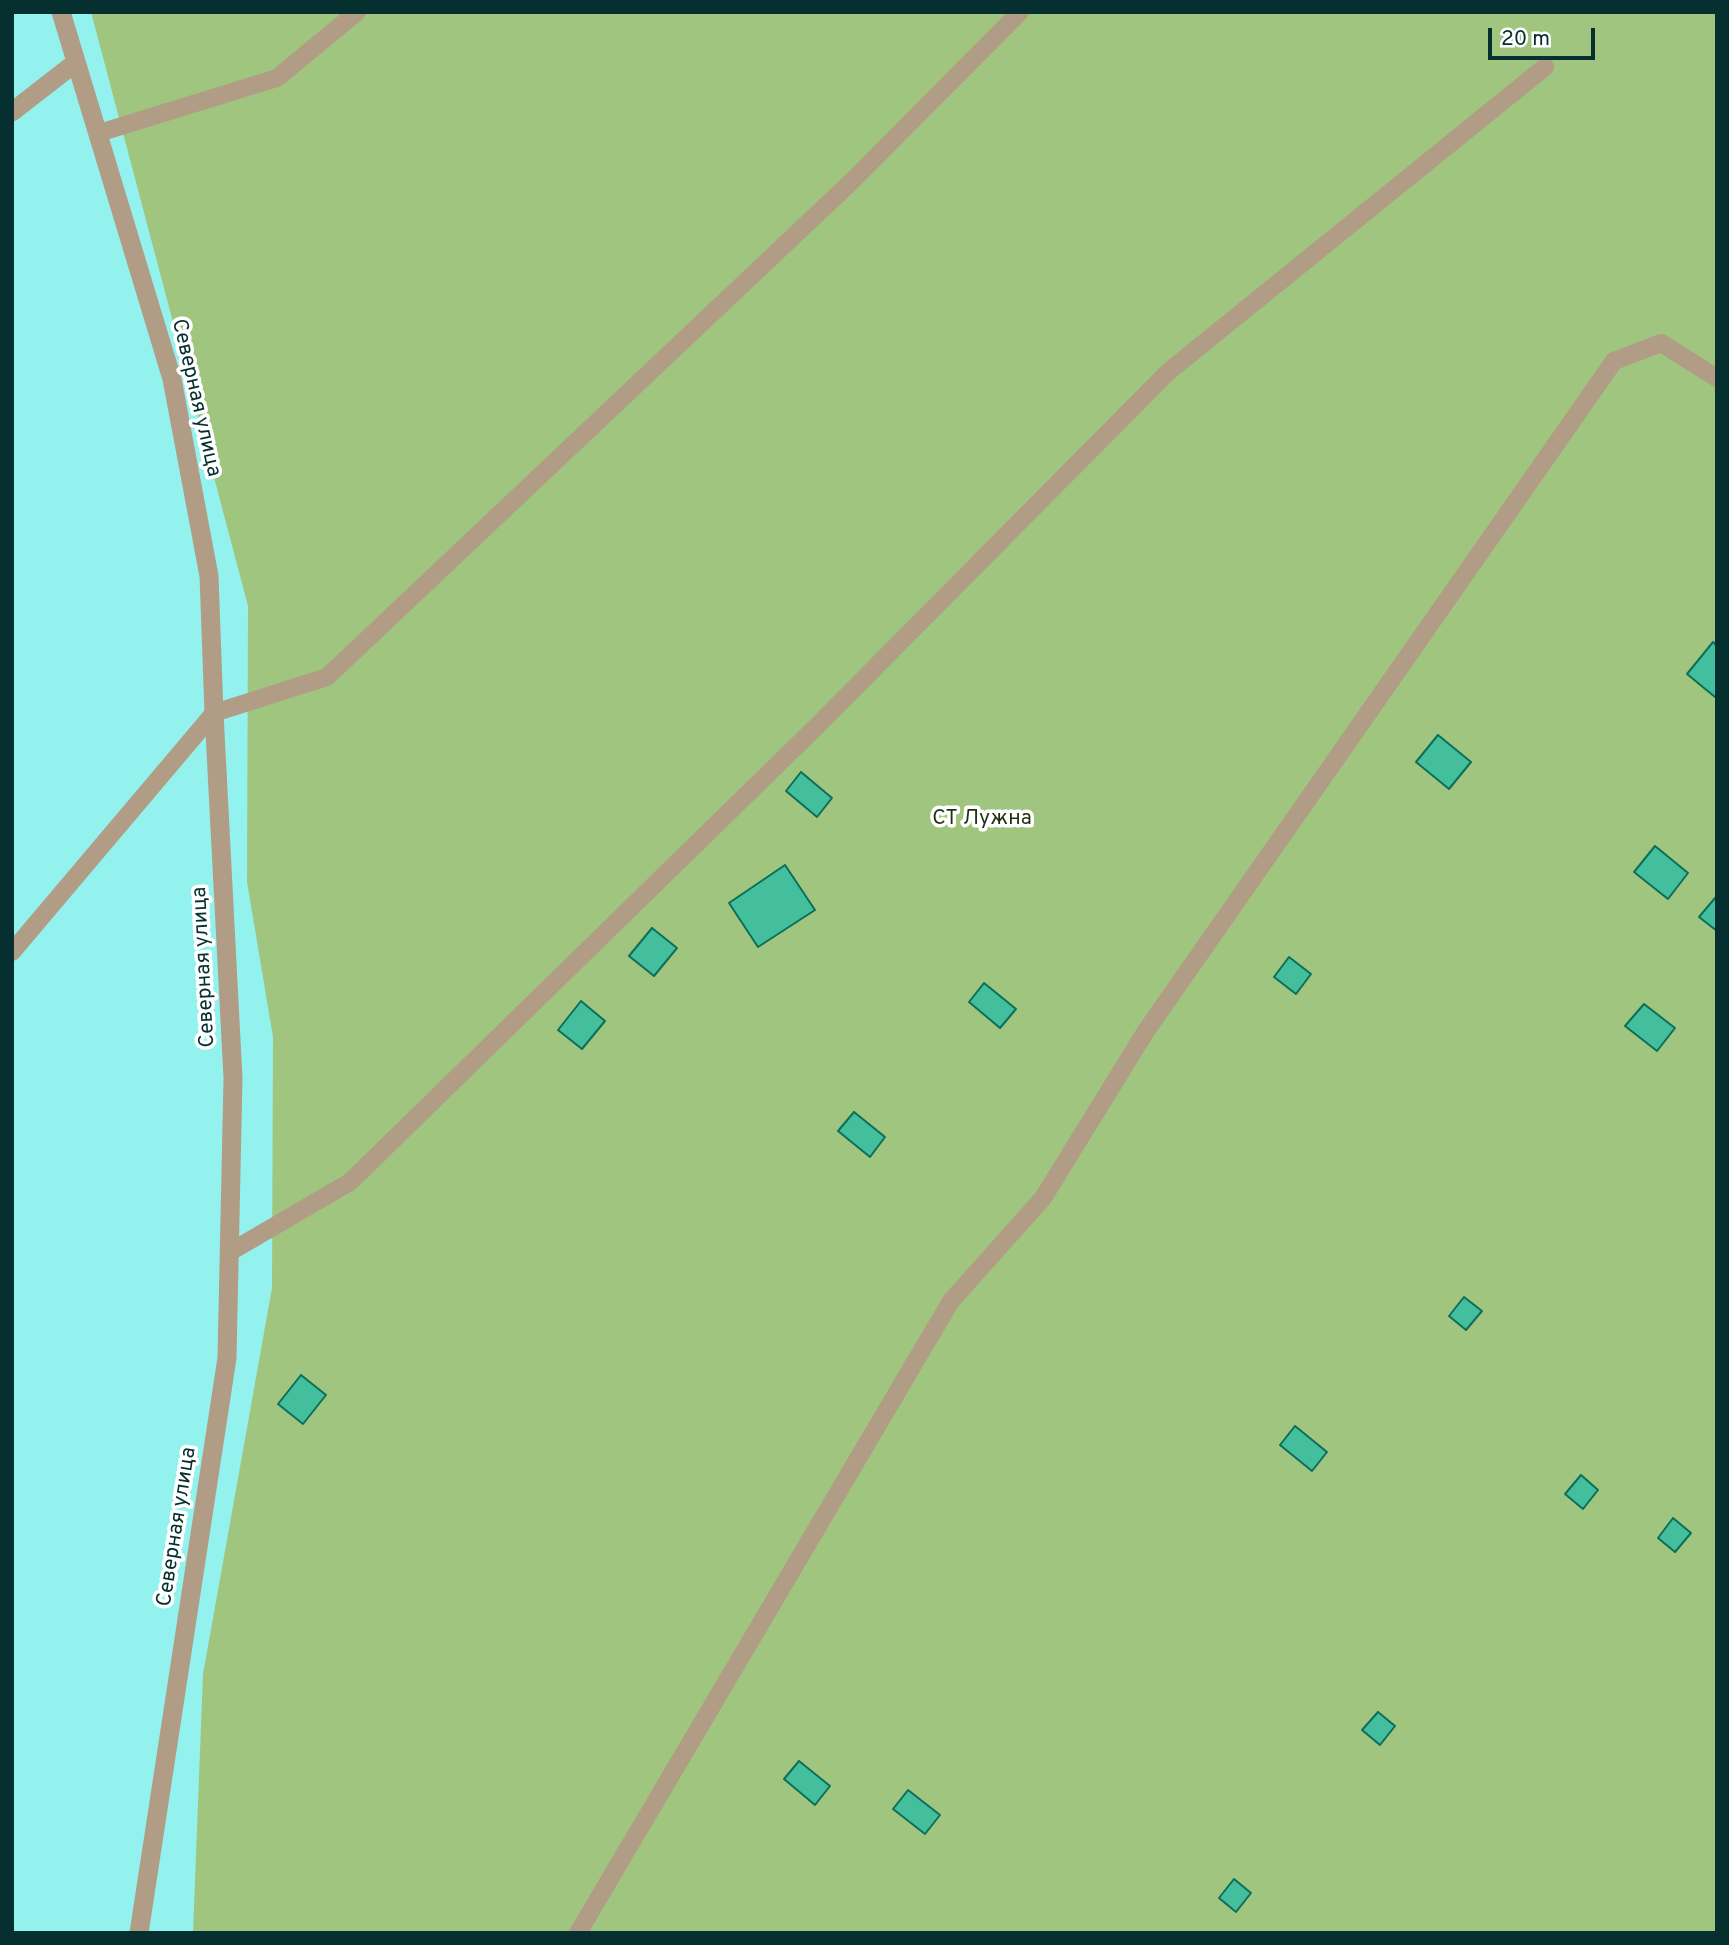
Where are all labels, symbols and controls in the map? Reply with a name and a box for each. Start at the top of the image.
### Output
scale bar [1491,14,1598,58]
text: 20 m [1501,26,1550,53]
street label: Северная улица [165,317,225,479]
park label: СТ Лужна [932,807,1032,833]
street label: Северная улица [188,886,222,1048]
street label: Северная улица [153,1445,203,1609]

